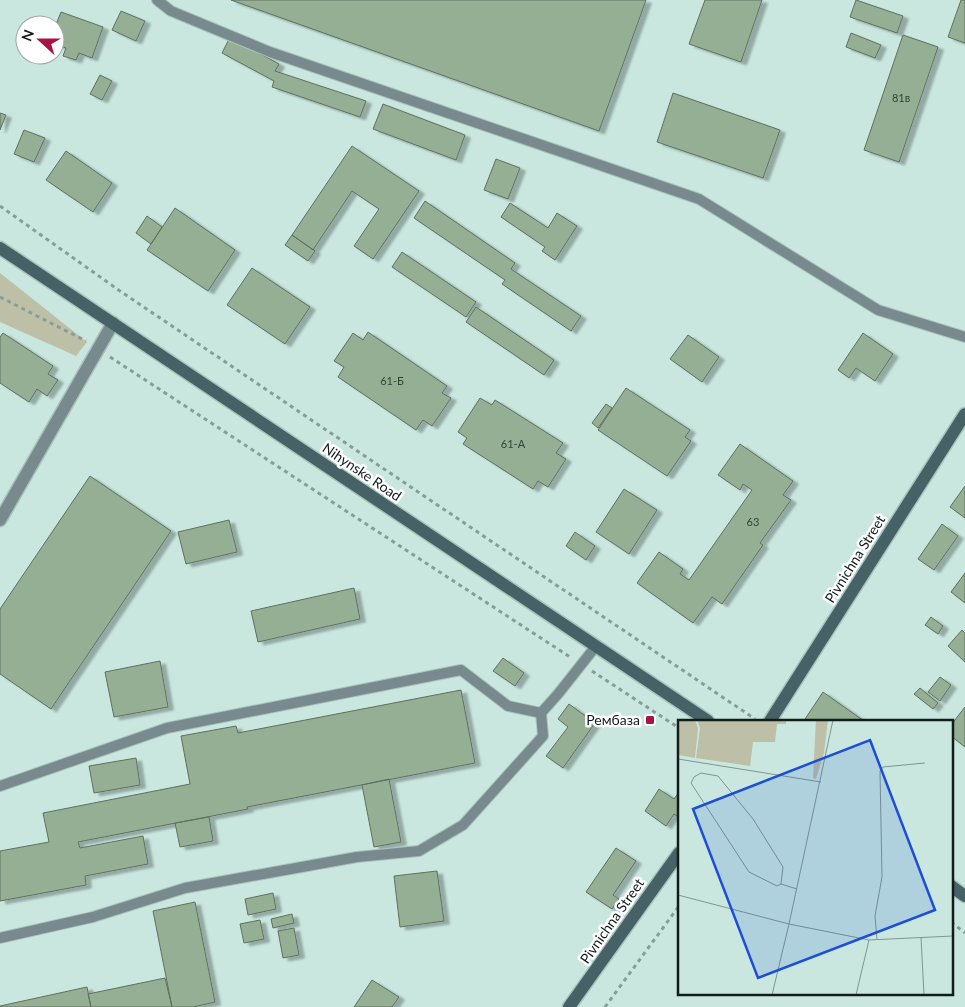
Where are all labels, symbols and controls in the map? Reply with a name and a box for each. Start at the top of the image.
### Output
north arrow [15,15,65,65]
text: N [18,27,37,43]
house number: 81в [892,91,910,104]
house number: 61-Б [380,374,404,387]
house number: 61-А [501,437,526,450]
street label: Nihynske Road [320,439,405,504]
street label: Pivnichna Street [821,512,888,606]
house number: 63 [747,515,759,528]
place label: Рембаза [586,711,640,728]
marker: Рембаза [644,714,656,726]
inset map [678,720,952,994]
street label: Pivnichna Street [576,875,647,966]

